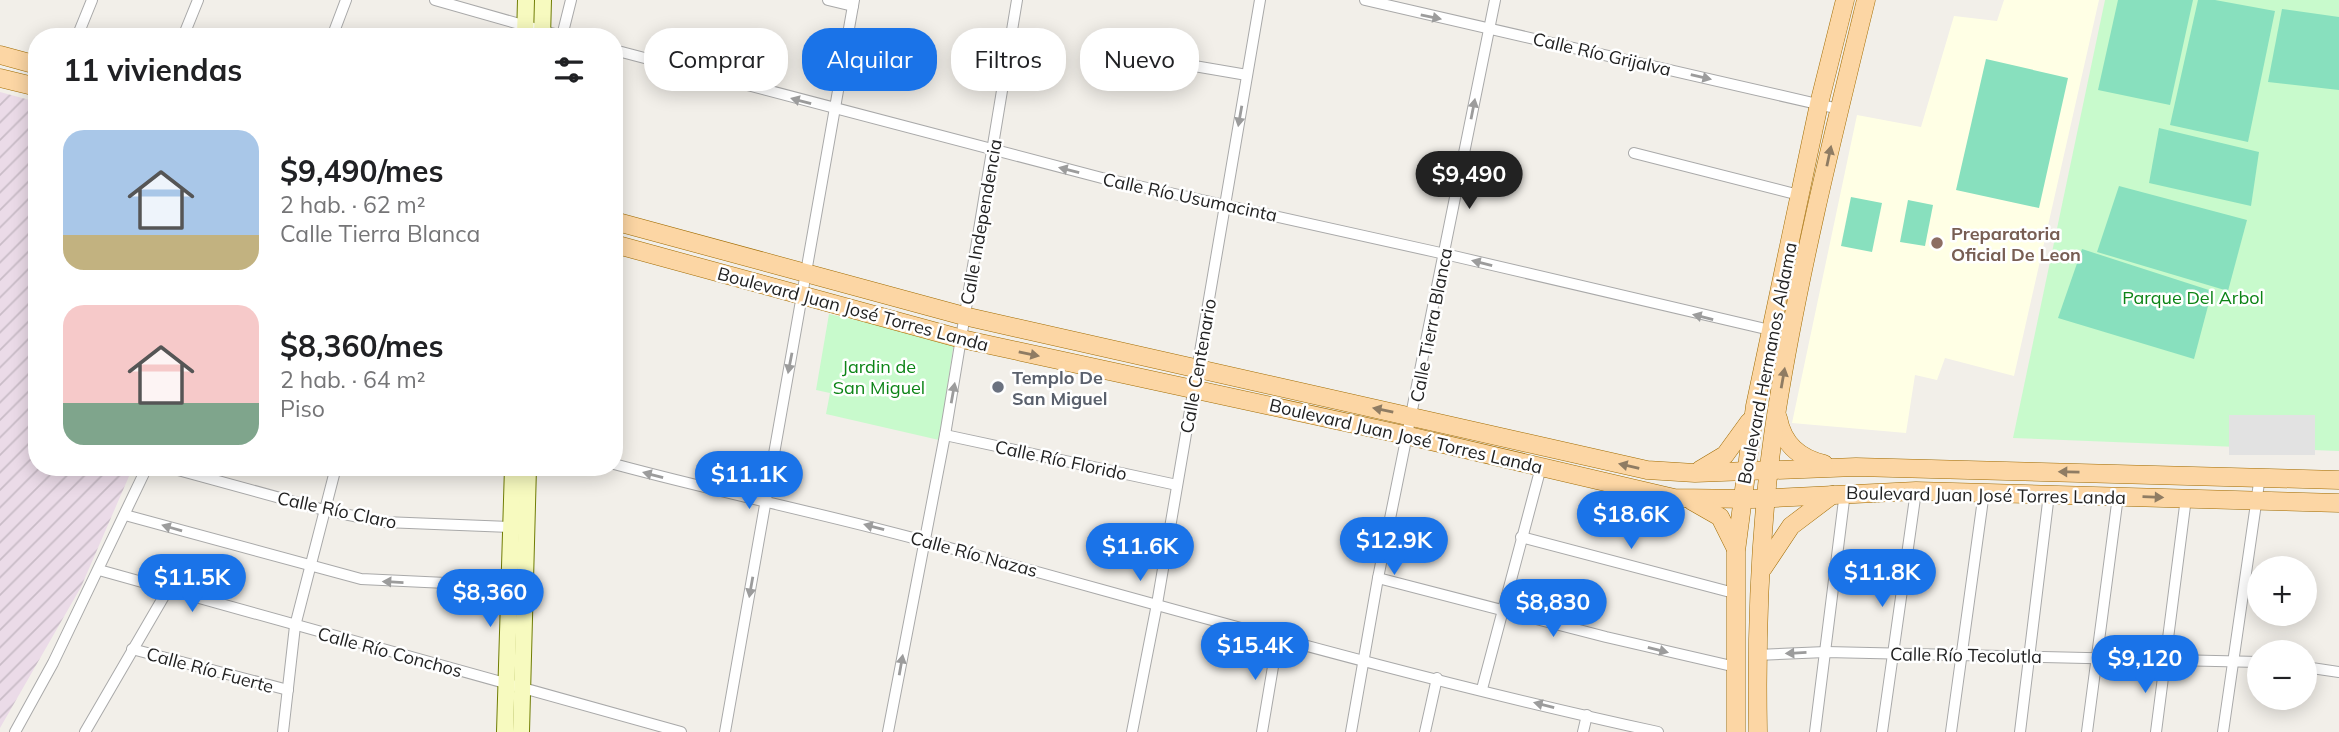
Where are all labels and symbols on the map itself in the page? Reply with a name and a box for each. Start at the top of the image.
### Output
one-way arrow [1420,11,1442,22]
street label: Calle Río Grijalva [1531,27,1673,81]
one-way arrow [1690,72,1712,83]
one-way arrow [790,95,812,106]
one-way arrow [1468,98,1479,120]
one-way arrow [1234,105,1245,127]
street label: Calle Independencia [955,137,1007,307]
one-way arrow [1824,145,1835,167]
pin: $9,490 [1412,152,1526,211]
one-way arrow [1058,164,1080,175]
street label: Calle Río Usumacinta [1101,167,1279,227]
place label: Preparatoria Oficial De Leon [1951,222,2081,266]
marker: Preparatoria Oficial De Leon [1929,235,1945,251]
street label: Boulevard Hermanos Aldama [1732,240,1802,486]
street label: Calle Tierra Blanca [1405,246,1457,404]
one-way arrow [1471,257,1493,268]
street label: Boulevard Juan José Torres Landa [715,262,991,356]
park label: Parque Del Arbol [2122,286,2264,309]
street label: Calle Centenario [1175,297,1221,435]
one-way arrow [1692,311,1714,322]
one-way arrow [1018,348,1040,359]
one-way arrow [785,352,796,374]
park label: Jardin de San Miguel [833,355,925,399]
place label: Templo De San Miguel [1012,366,1107,410]
one-way arrow [1777,367,1788,389]
marker: Templo De San Miguel [990,379,1006,395]
one-way arrow [948,382,959,404]
street label: Boulevard Juan José Torres Landa [1267,393,1545,479]
one-way arrow [1372,404,1394,415]
street label: Calle Río Florido [993,435,1129,485]
pin: $11.1K [692,452,806,511]
one-way arrow [1618,460,1640,471]
one-way arrow [2058,466,2080,478]
one-way arrow [642,469,663,479]
street label: Boulevard Juan José Torres Landa [1846,481,2126,509]
street label: Calle Río Claro [275,486,399,534]
pin: $18.6K [1574,491,1688,551]
one-way arrow [2142,492,2164,503]
pin: $12.9K [1337,518,1451,577]
one-way arrow [863,521,885,532]
one-way arrow [161,522,183,533]
pin: $11.6K [1083,524,1197,583]
street label: Calle Río Nazas [908,526,1040,582]
pin: $11.8K [1825,550,1939,609]
pin: $11.5K [135,554,249,614]
pin: $8,360 [433,570,547,629]
one-way arrow [381,576,403,587]
one-way arrow [745,576,756,598]
pin: $8,830 [1496,580,1610,639]
street label: Calle Río Conchos [315,622,465,682]
pin: $15.4K [1198,622,1312,682]
pin: $9,120 [2088,636,2202,695]
street label: Calle Río Fuerte [144,642,276,698]
street label: Calle Río Tecolutla [1890,642,2042,668]
one-way arrow [1647,645,1669,656]
one-way arrow [1785,648,1807,659]
one-way arrow [895,654,906,676]
one-way arrow [1533,699,1555,710]

